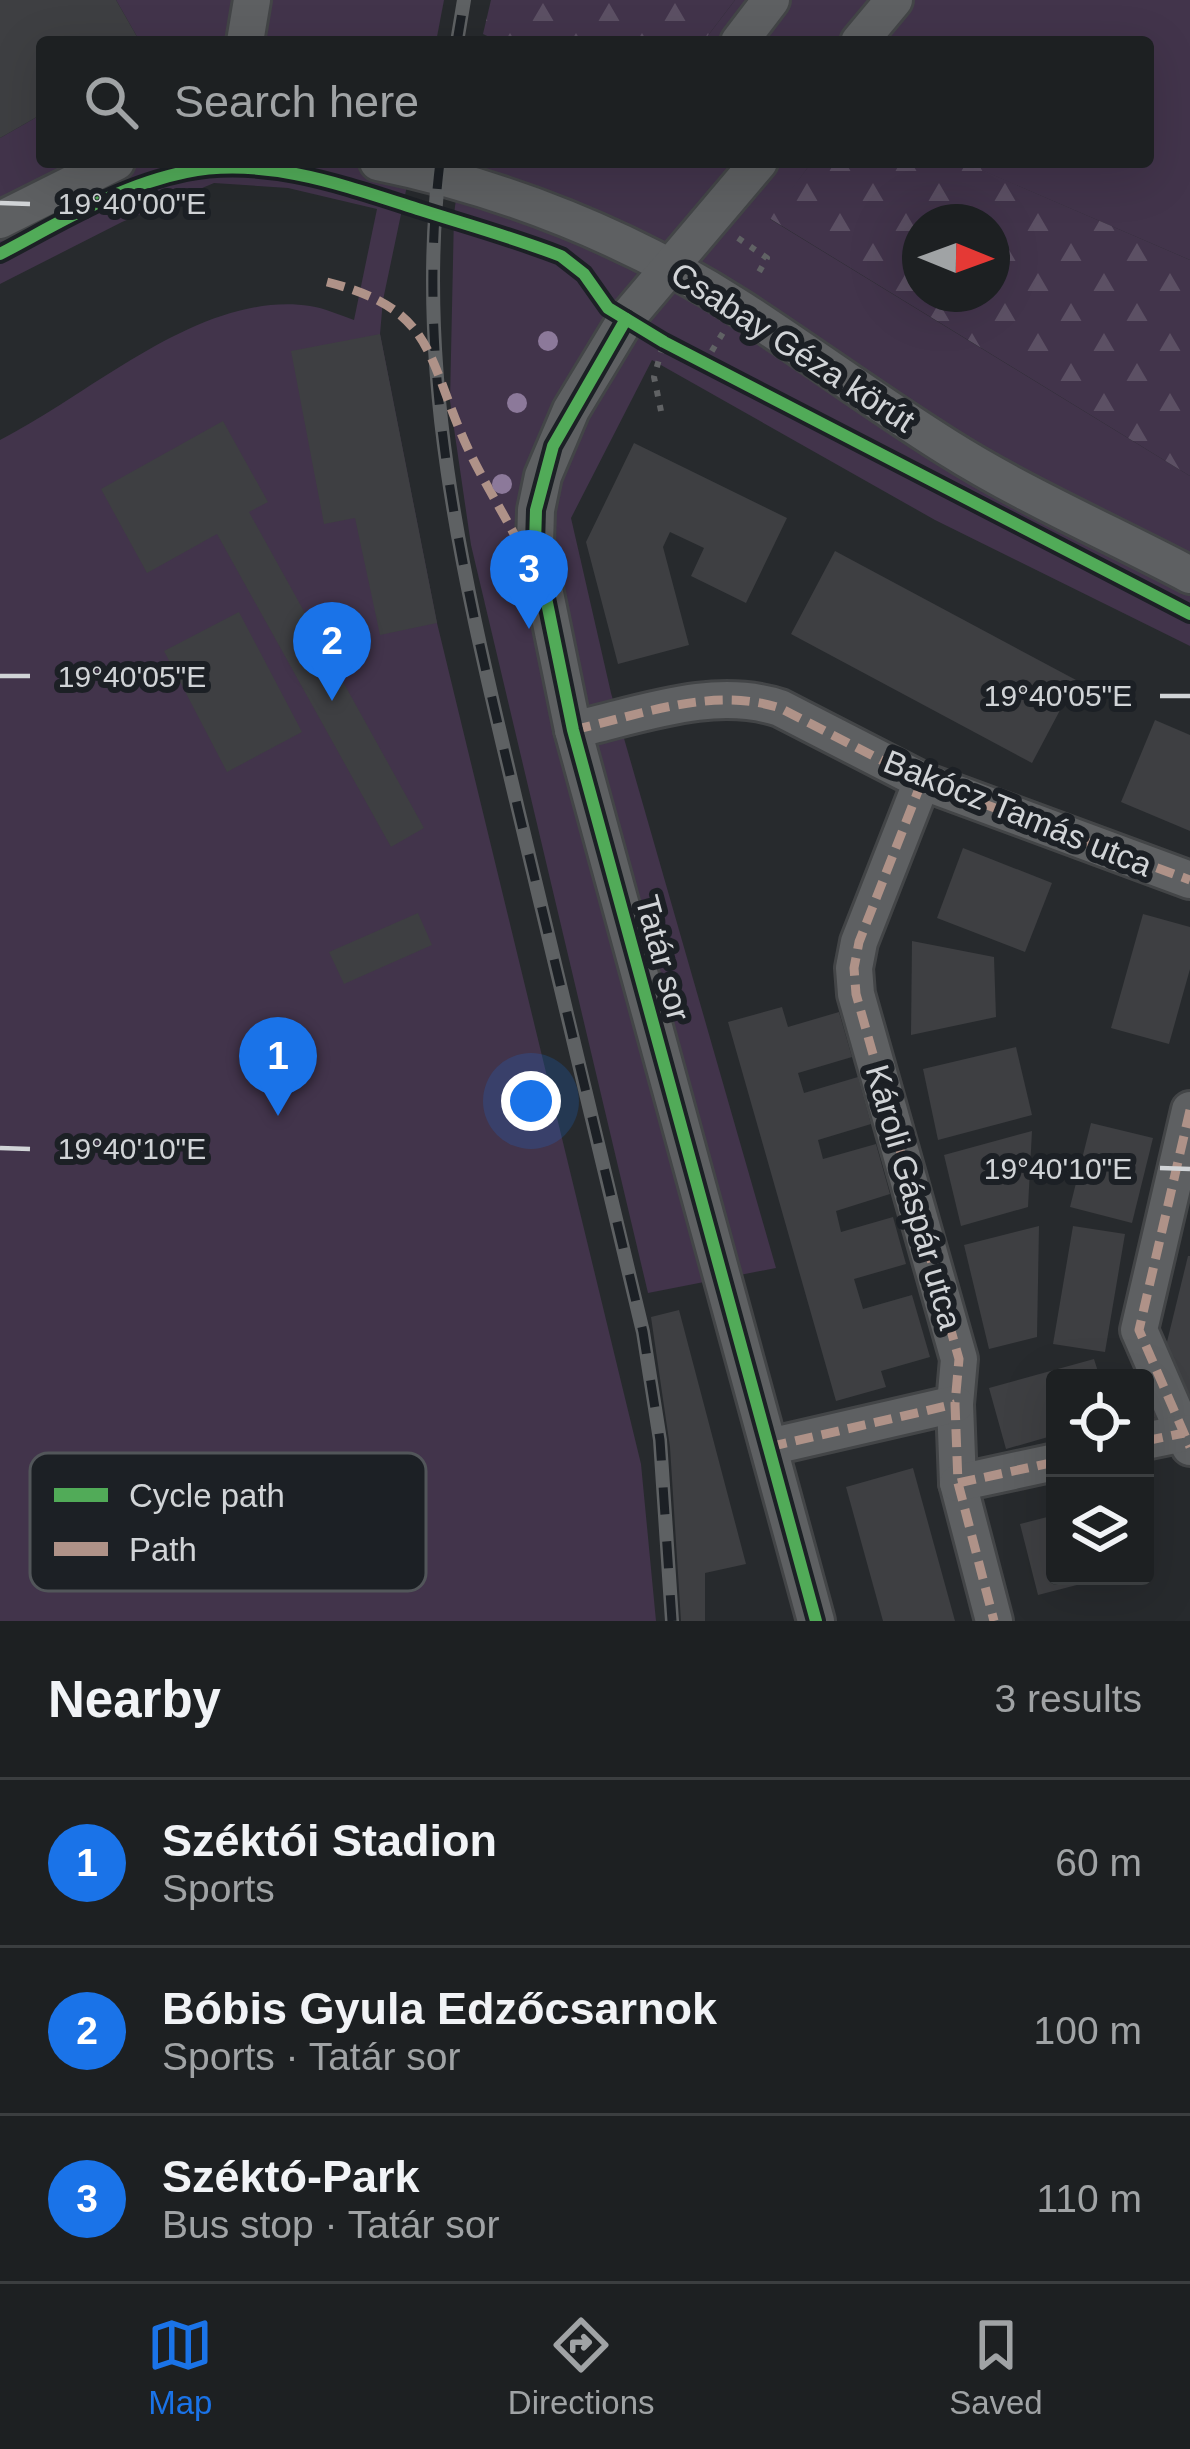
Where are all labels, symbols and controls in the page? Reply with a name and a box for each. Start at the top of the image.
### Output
search box [36,36,1154,168]
icon: search [78,69,144,135]
text: Search here [174,76,419,127]
text: 19°40'00"E [58,187,206,220]
north arrow [902,204,1010,312]
street label: Csabay Géza körút [664,255,922,439]
pin: 3 [490,530,568,629]
pin: 2 [293,602,371,701]
text: 19°40'05"E [58,660,206,693]
text: 19°40'05"E [984,679,1132,712]
street label: Bakócz Tamás utca [879,742,1158,884]
street label: Tatár sor [629,891,697,1025]
pin: 1 [239,1017,317,1116]
street label: Károli Gáspár utca [859,1061,970,1334]
your location [501,1071,561,1131]
text: 19°40'10"E [58,1132,206,1165]
text: 19°40'10"E [984,1152,1132,1185]
map controls [1046,1369,1154,1585]
button: locate [1046,1369,1154,1477]
legend [30,1453,426,1591]
text: Cycle path [129,1477,285,1514]
button: layers [1046,1477,1154,1585]
text: Path [129,1531,197,1568]
text: Nearby [48,1671,221,1728]
text: 3 results [995,1677,1142,1720]
text: Széktói Stadion [162,1815,497,1866]
text: 1 [76,1841,98,1884]
text: 60 m [1055,1841,1142,1884]
text: Sports [162,1867,275,1910]
text: Bóbis Gyula Edzőcsarnok [162,1983,717,2034]
text: 2 [76,2009,98,2052]
text: 100 m [1034,2009,1142,2052]
text: Sports · Tatár sor [162,2035,460,2078]
text: Széktó-Park [162,2151,420,2202]
text: 3 [76,2177,98,2220]
text: 110 m [1037,2177,1142,2220]
text: Bus stop · Tatár sor [162,2203,499,2246]
tab: Map [147,2312,213,2422]
tab: Directions [508,2312,655,2422]
tab: Saved [949,2312,1043,2422]

